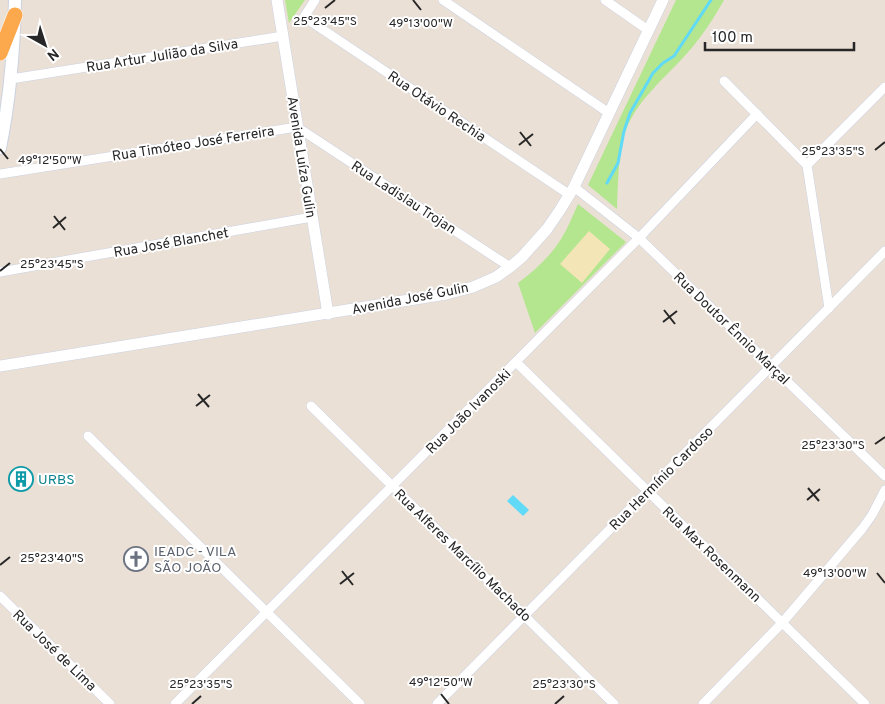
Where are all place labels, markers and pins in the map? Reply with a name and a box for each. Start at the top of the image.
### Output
building icon: URBS [8,466,34,492]
place label: URBS [38,472,75,489]
place label: IEADC - VILA SÃO JOÃO [154,544,236,577]
church icon: IEADC - VILA SÃO JOÃO [123,546,149,572]

